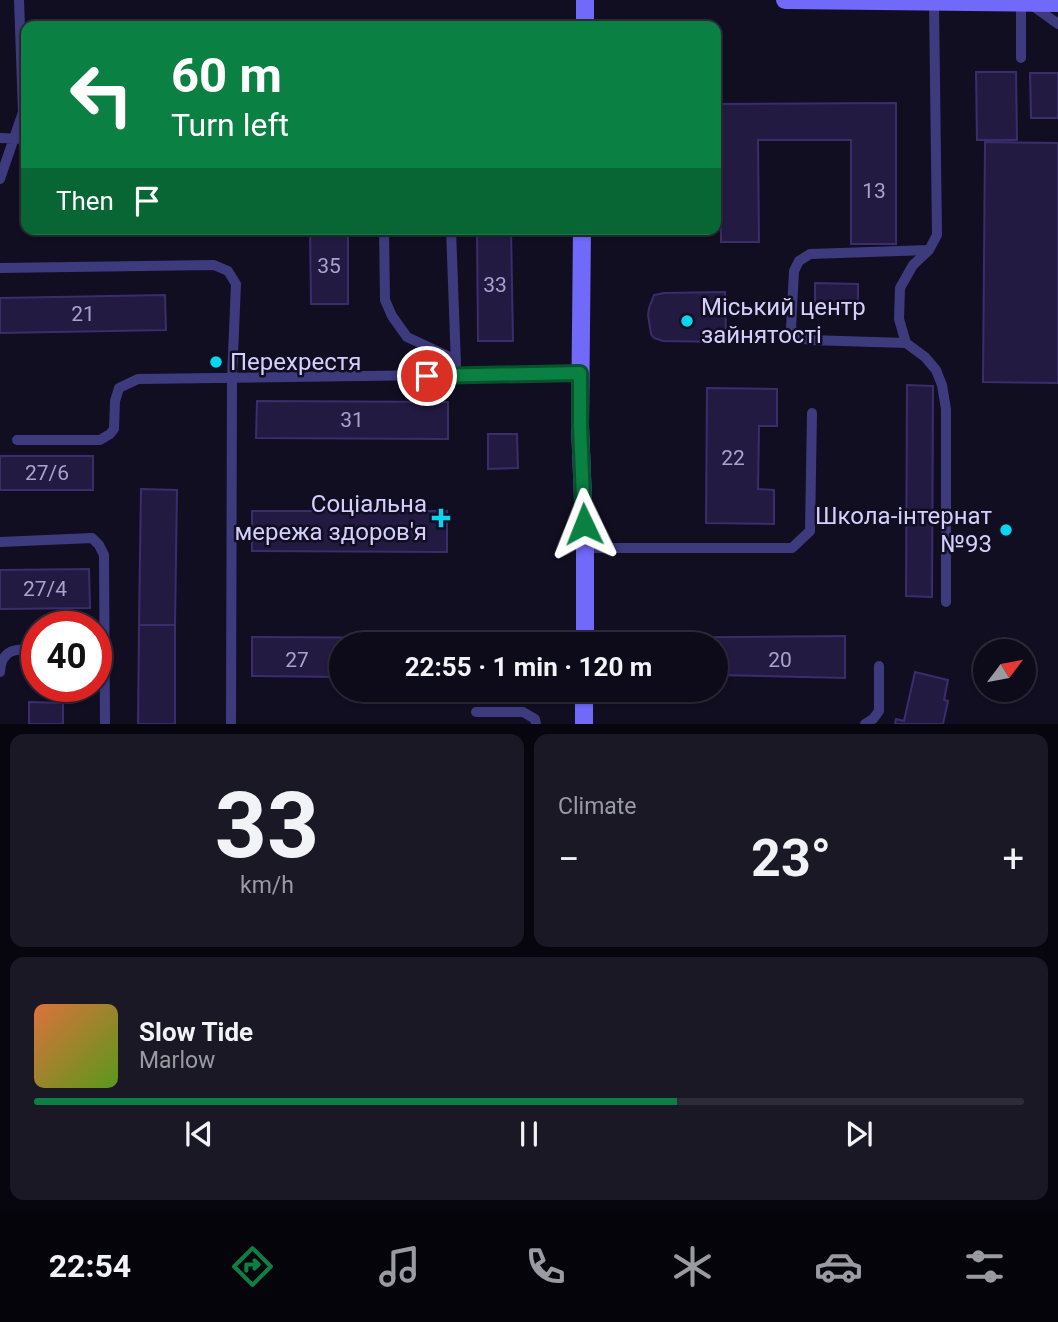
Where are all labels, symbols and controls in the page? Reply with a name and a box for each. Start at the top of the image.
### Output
text: 60 m [171,47,282,104]
icon: left [56,49,147,140]
text: Turn left [171,106,289,144]
house number: 13 [862,179,886,203]
icon: arrive [128,182,166,220]
text: Then [56,186,114,216]
house number: 35 [317,254,341,278]
house number: 33 [483,273,507,297]
place label: Міський центр зайнятості [701,293,866,349]
house number: 21 [71,302,95,326]
marker: Міський центр зайнятості [679,313,695,329]
pin [397,346,457,406]
place label: Перехрестя [230,348,361,376]
marker: Перехрестя [208,354,224,370]
icon: arrive [408,357,446,395]
house number: 31 [340,408,364,432]
house number: 22 [721,446,745,470]
house number: 27/6 [25,461,69,485]
position arrow [547,487,621,561]
place label: Соціальна мережа здоров'я [234,490,427,546]
place label: Школа-інтернат №93 [815,502,992,558]
marker: Соціальна мережа здоров'я [433,510,449,526]
marker: Школа-інтернат №93 [998,522,1014,538]
house number: 27/4 [23,577,67,601]
speed limit sign: 40 [21,611,112,702]
north arrow [973,639,1036,702]
map controls [973,639,1036,702]
house number: 27 [285,648,309,672]
house number: 20 [768,648,792,672]
text: 22:55 · 1 min · 120 m [405,652,652,682]
text: 33 [215,773,319,879]
text: Climate [558,793,637,820]
text: 23° [751,828,831,889]
text: − [558,837,580,881]
text: + [1002,837,1024,881]
text: km/h [240,872,294,899]
text: Slow Tide [139,1017,253,1047]
text: Marlow [139,1047,215,1074]
icon: previous [180,1115,218,1153]
icon: pause [510,1115,548,1153]
icon: next [840,1115,878,1153]
icon: directions [228,1242,277,1291]
icon: music [375,1242,424,1291]
icon: phone [521,1242,570,1291]
icon: climate [668,1242,717,1291]
icon: car [814,1242,863,1291]
icon: filters [960,1242,1009,1291]
text: 22:54 [49,1247,131,1285]

